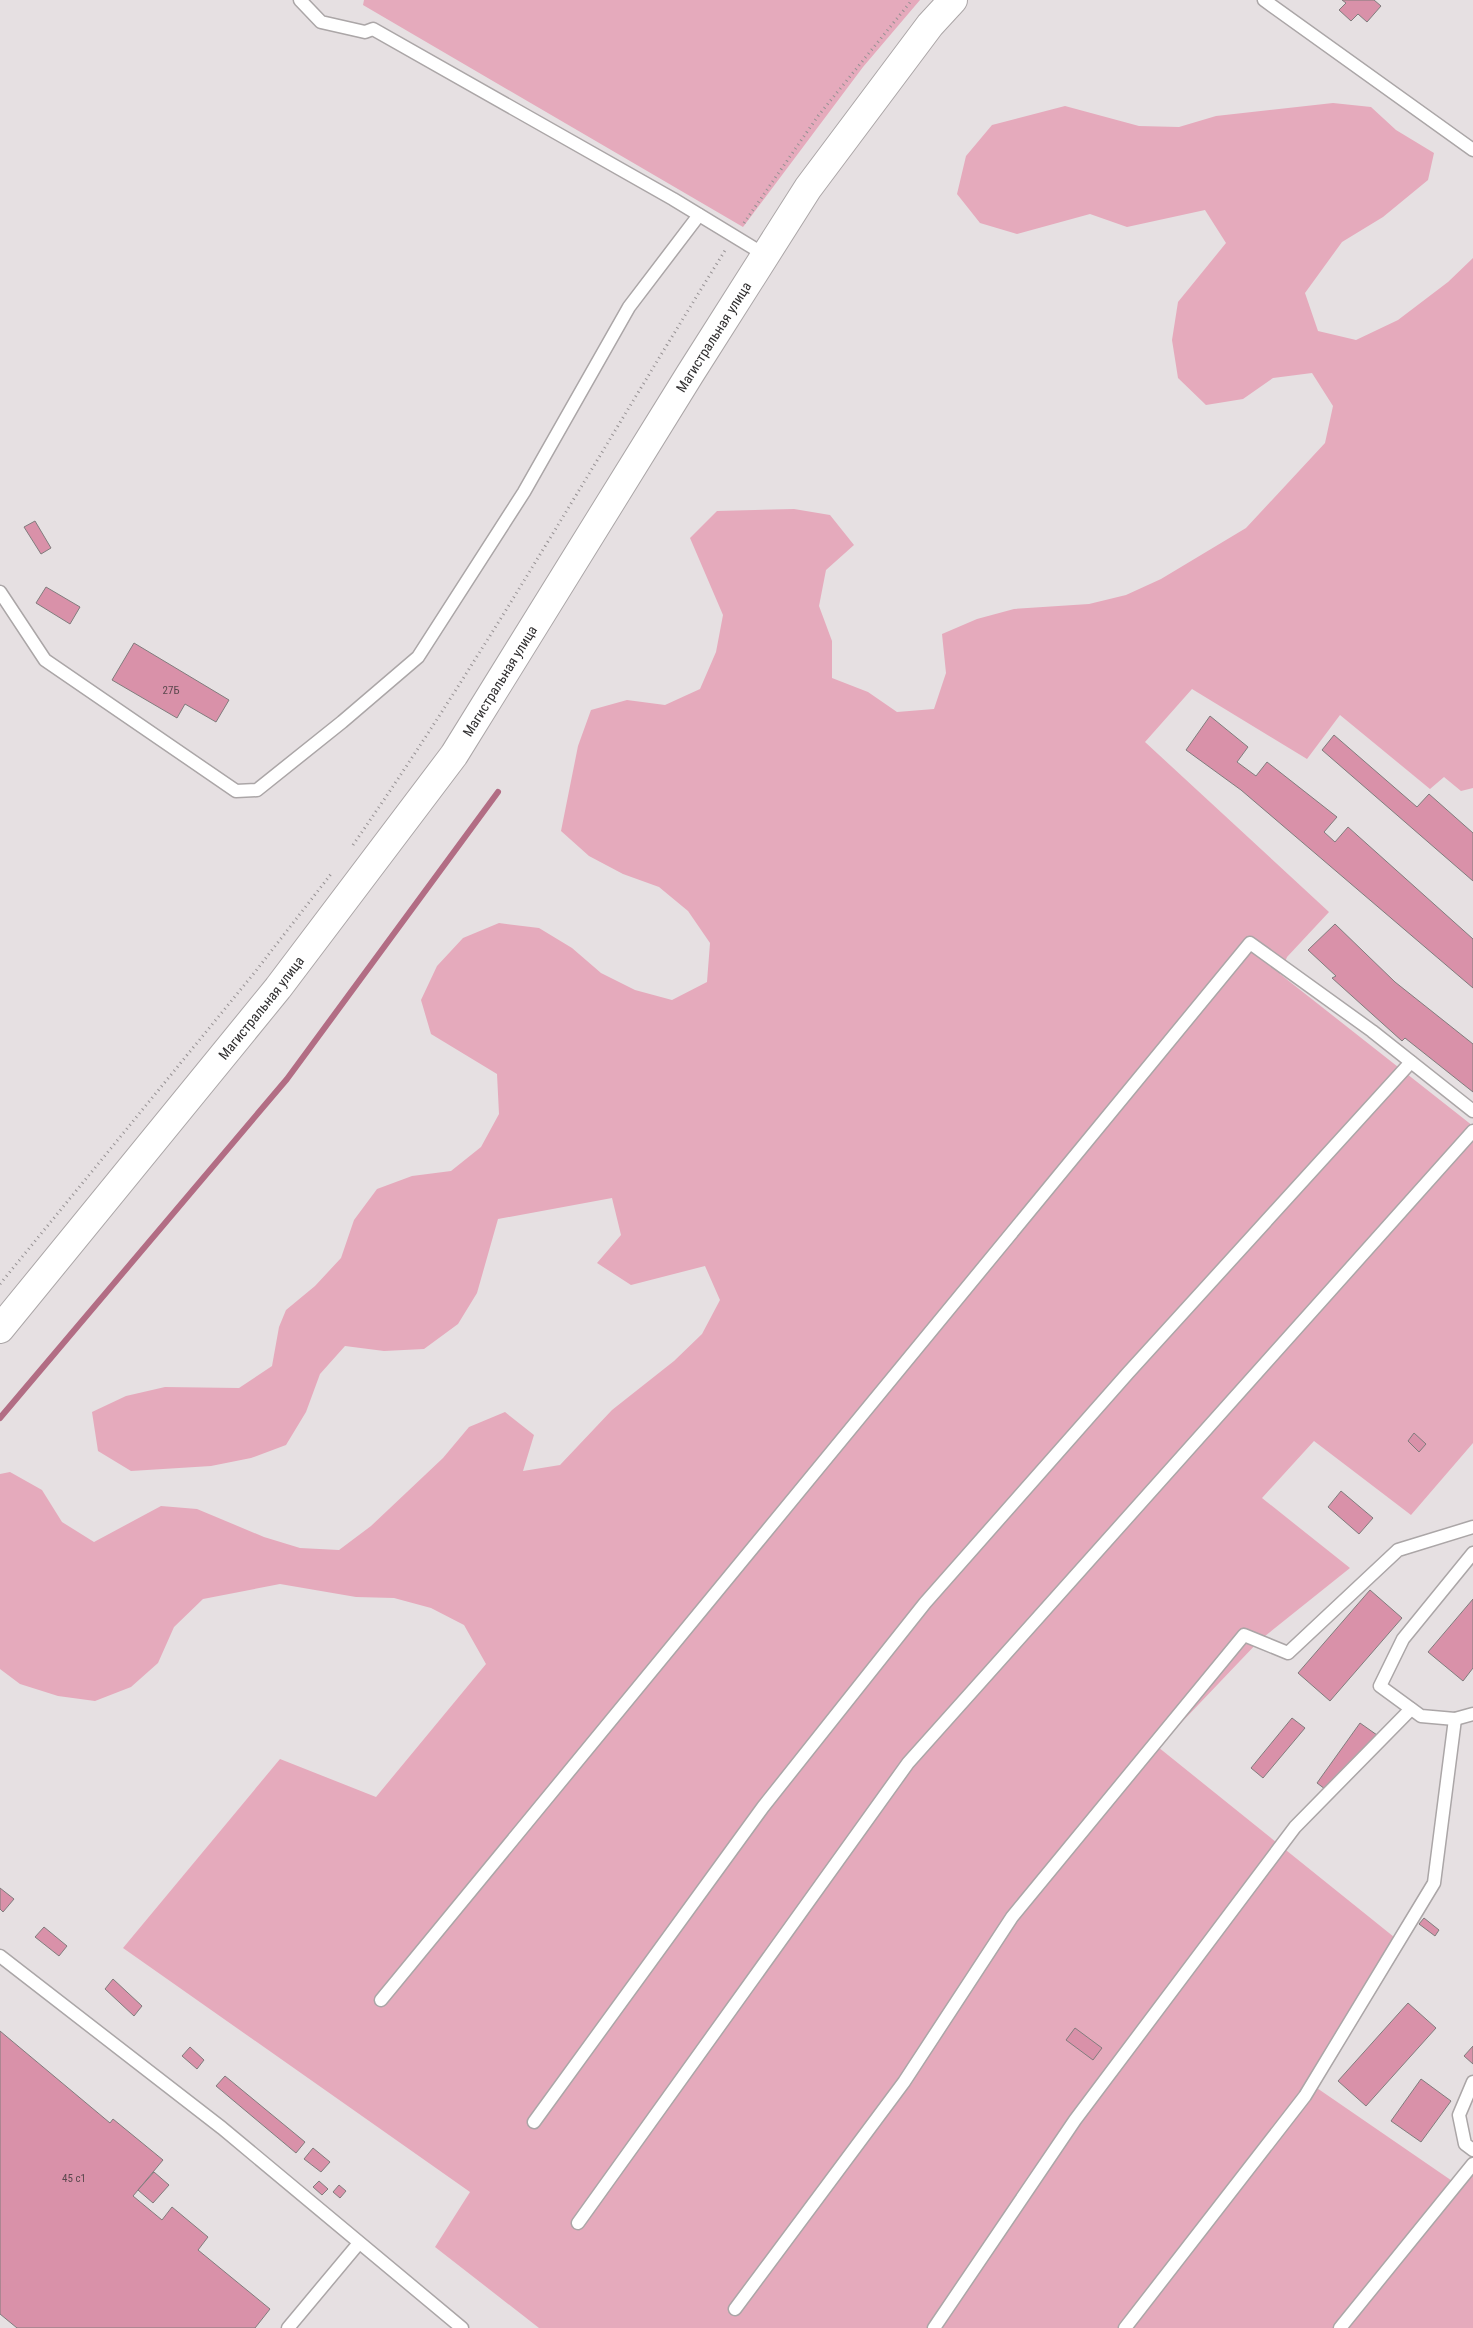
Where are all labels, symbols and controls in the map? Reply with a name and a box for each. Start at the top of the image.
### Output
street label: Магистральная улица [673,279,754,395]
street label: Магистральная улица [460,623,540,739]
house number: 27Б [163,684,179,697]
street label: Магистральная улица [215,953,307,1063]
house number: 45 с1 [62,2172,86,2185]

